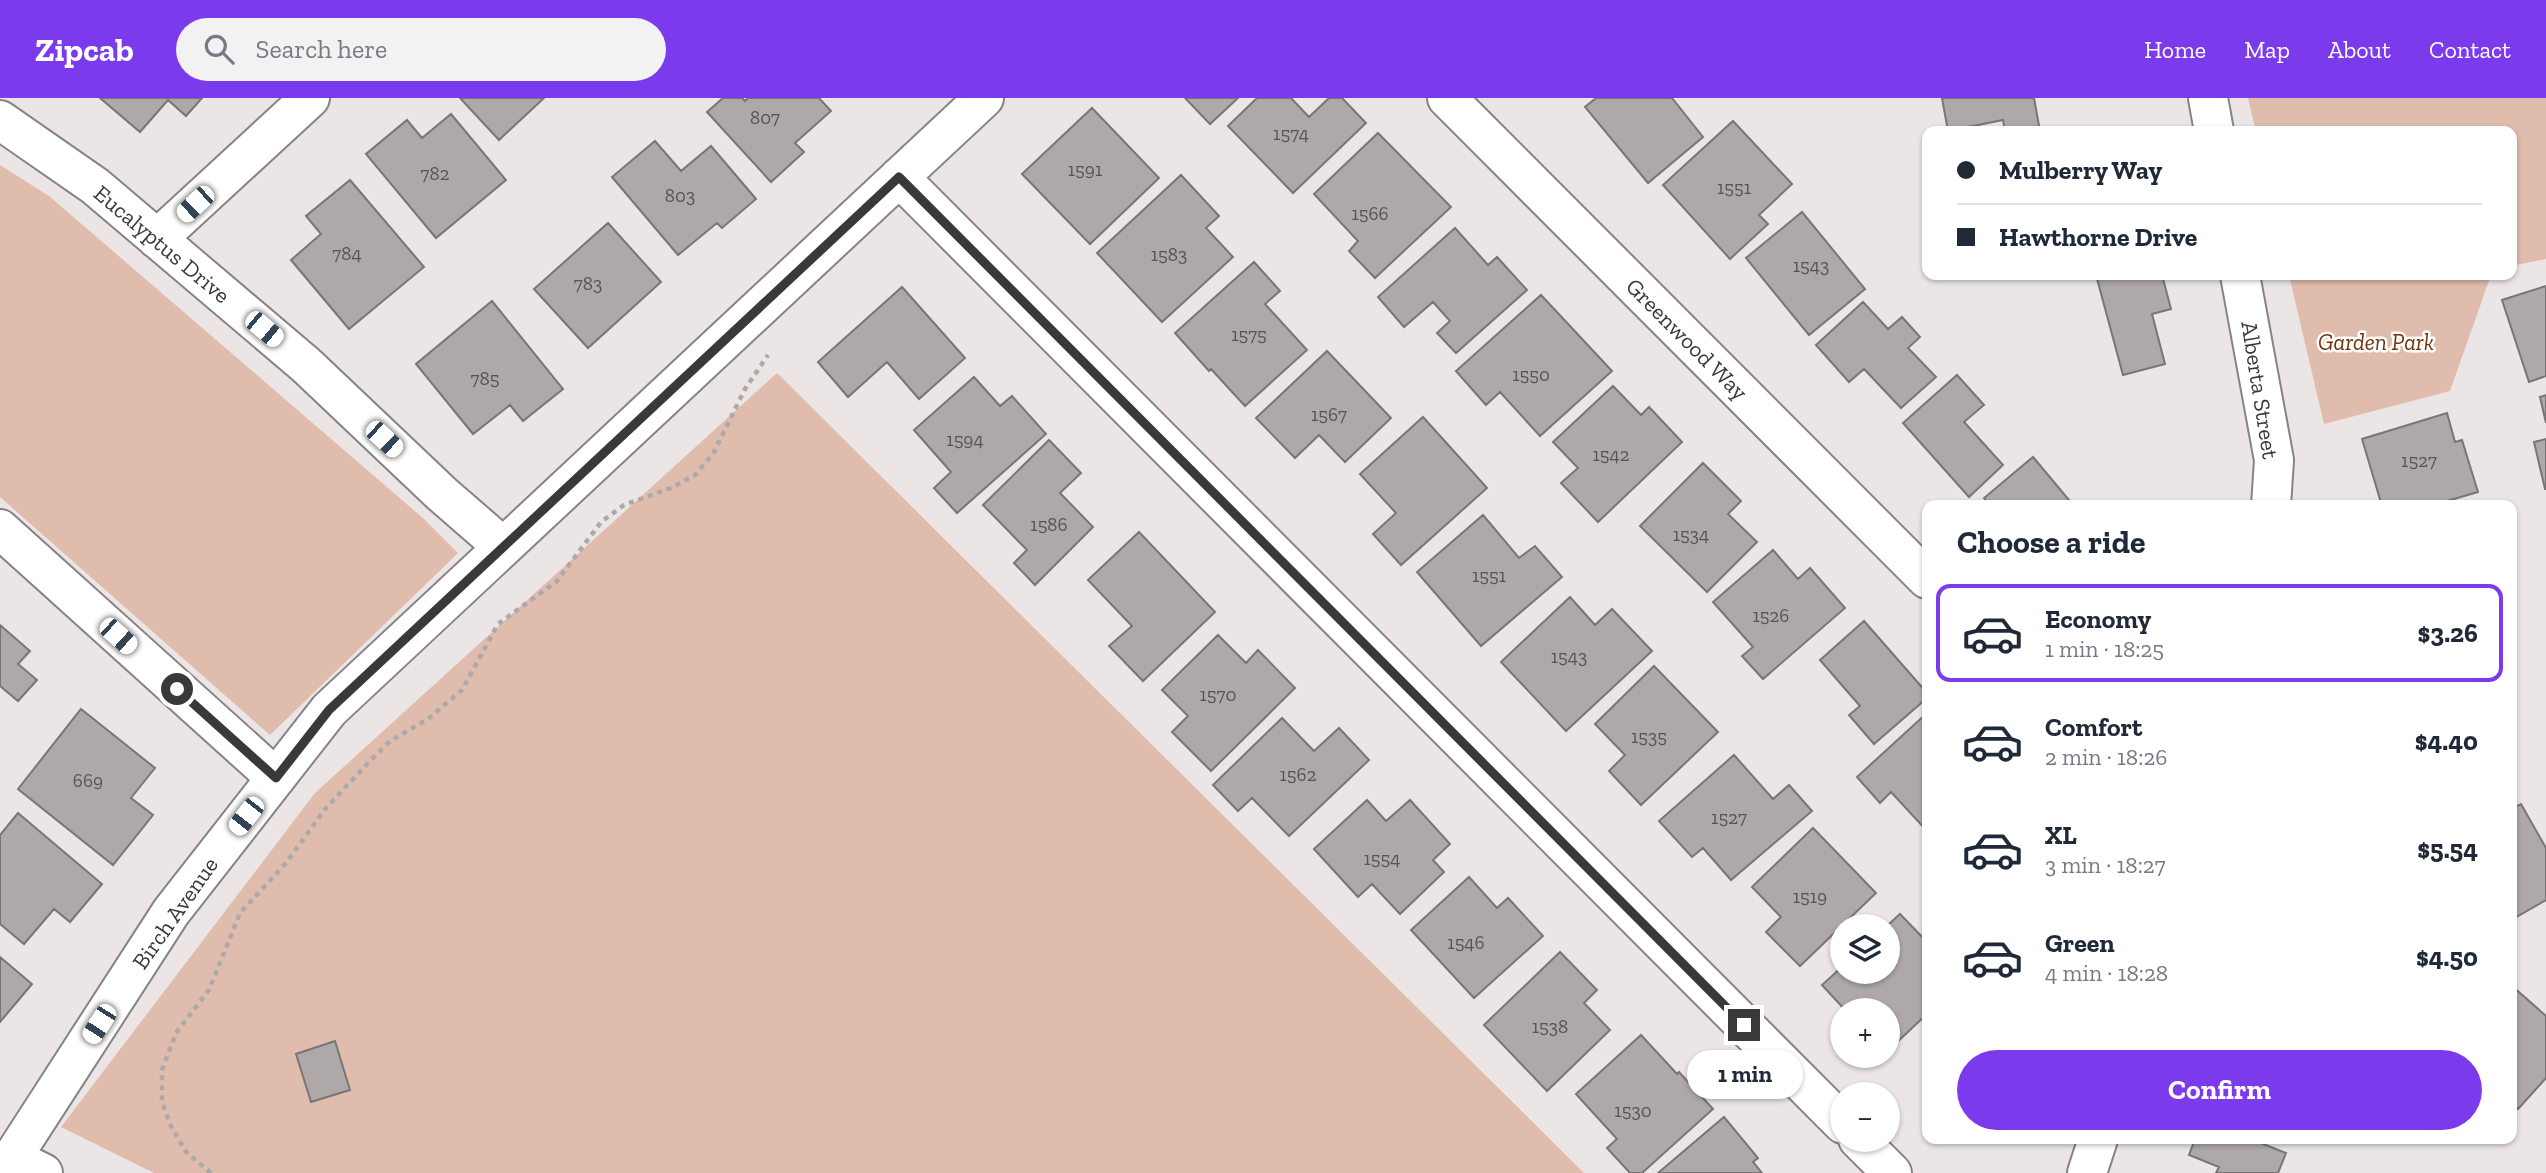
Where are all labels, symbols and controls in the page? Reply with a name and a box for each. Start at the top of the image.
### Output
search box [176,18,666,81]
text: Zipcab [35,30,134,69]
icon: search [200,30,238,68]
text: Search here [256,33,387,65]
text: Home [2144,35,2206,64]
text: Map [2244,35,2290,64]
text: About [2328,35,2391,64]
text: Contact [2429,35,2511,64]
house number: 807 [750,106,780,129]
house number: 1574 [1273,122,1309,145]
text: Mulberry Way [1999,154,2162,186]
house number: 1591 [1068,158,1102,181]
house number: 782 [421,162,449,185]
house number: 1551 [1717,176,1751,199]
street label: Eucalyptus Drive [88,179,236,309]
car [173,182,218,226]
house number: 803 [665,184,695,207]
house number: 1566 [1351,202,1389,225]
text: Hawthorne Drive [1999,221,2197,253]
house number: 784 [332,242,362,265]
house number: 1583 [1151,243,1187,266]
house number: 1543 [1793,254,1829,277]
house number: 783 [574,272,602,295]
street label: Greenwood Way [1620,272,1754,406]
car [242,307,287,351]
street label: Alberta Street [2235,319,2285,461]
house number: 1575 [1231,323,1267,346]
park label: Garden Park [2318,328,2434,356]
house number: 1550 [1512,363,1550,386]
house number: 785 [471,367,499,390]
house number: 1567 [1311,403,1347,426]
car [362,417,407,461]
house number: 1594 [946,428,984,451]
house number: 1542 [1592,443,1630,466]
house number: 1527 [2401,449,2437,472]
house number: 1586 [1030,513,1068,536]
house number: 1534 [1673,523,1709,546]
text: Choose a ride [1957,523,2145,561]
house number: 1551 [1472,564,1506,587]
icon: car [1961,602,2024,665]
text: Economy [2045,603,2151,635]
house number: 1526 [1753,604,1789,627]
car [96,614,141,658]
text: $3.26 [2418,617,2478,649]
text: 1 min · 18:25 [2045,635,2164,663]
house number: 1543 [1551,645,1587,668]
route start [161,673,193,705]
house number: 1570 [1200,683,1237,706]
icon: car [1961,710,2024,773]
text: Comfort [2045,711,2142,743]
house number: 1535 [1631,725,1667,748]
text: $4.40 [2415,725,2478,757]
text: 2 min · 18:26 [2045,743,2167,771]
house number: 1562 [1280,763,1316,786]
house number: 669 [73,769,103,792]
car [225,793,268,839]
house number: 1527 [1711,806,1747,829]
icon: car [1961,818,2024,881]
text: XL [2045,819,2077,851]
text: $5.54 [2417,833,2478,865]
house number: 1554 [1363,847,1401,870]
street label: Birch Avenue [126,851,224,975]
text: 3 min · 18:27 [2045,851,2165,879]
house number: 1519 [1793,885,1827,908]
map controls [1830,914,1900,1152]
button: layers [1830,914,1900,984]
icon: car [1961,926,2024,989]
text: Green [2045,927,2115,959]
house number: 1546 [1447,931,1485,954]
text: $4.50 [2416,941,2478,973]
text: 4 min · 18:28 [2045,959,2168,987]
button: + [1830,998,1900,1068]
car [79,1001,120,1047]
route end [1728,1009,1760,1041]
house number: 1538 [1532,1015,1568,1038]
callout: 1 min [1686,1049,1802,1098]
button: Confirm [1957,1050,2482,1130]
text: 1 min [1718,1060,1772,1088]
button: − [1830,1082,1900,1152]
house number: 1530 [1614,1099,1652,1122]

